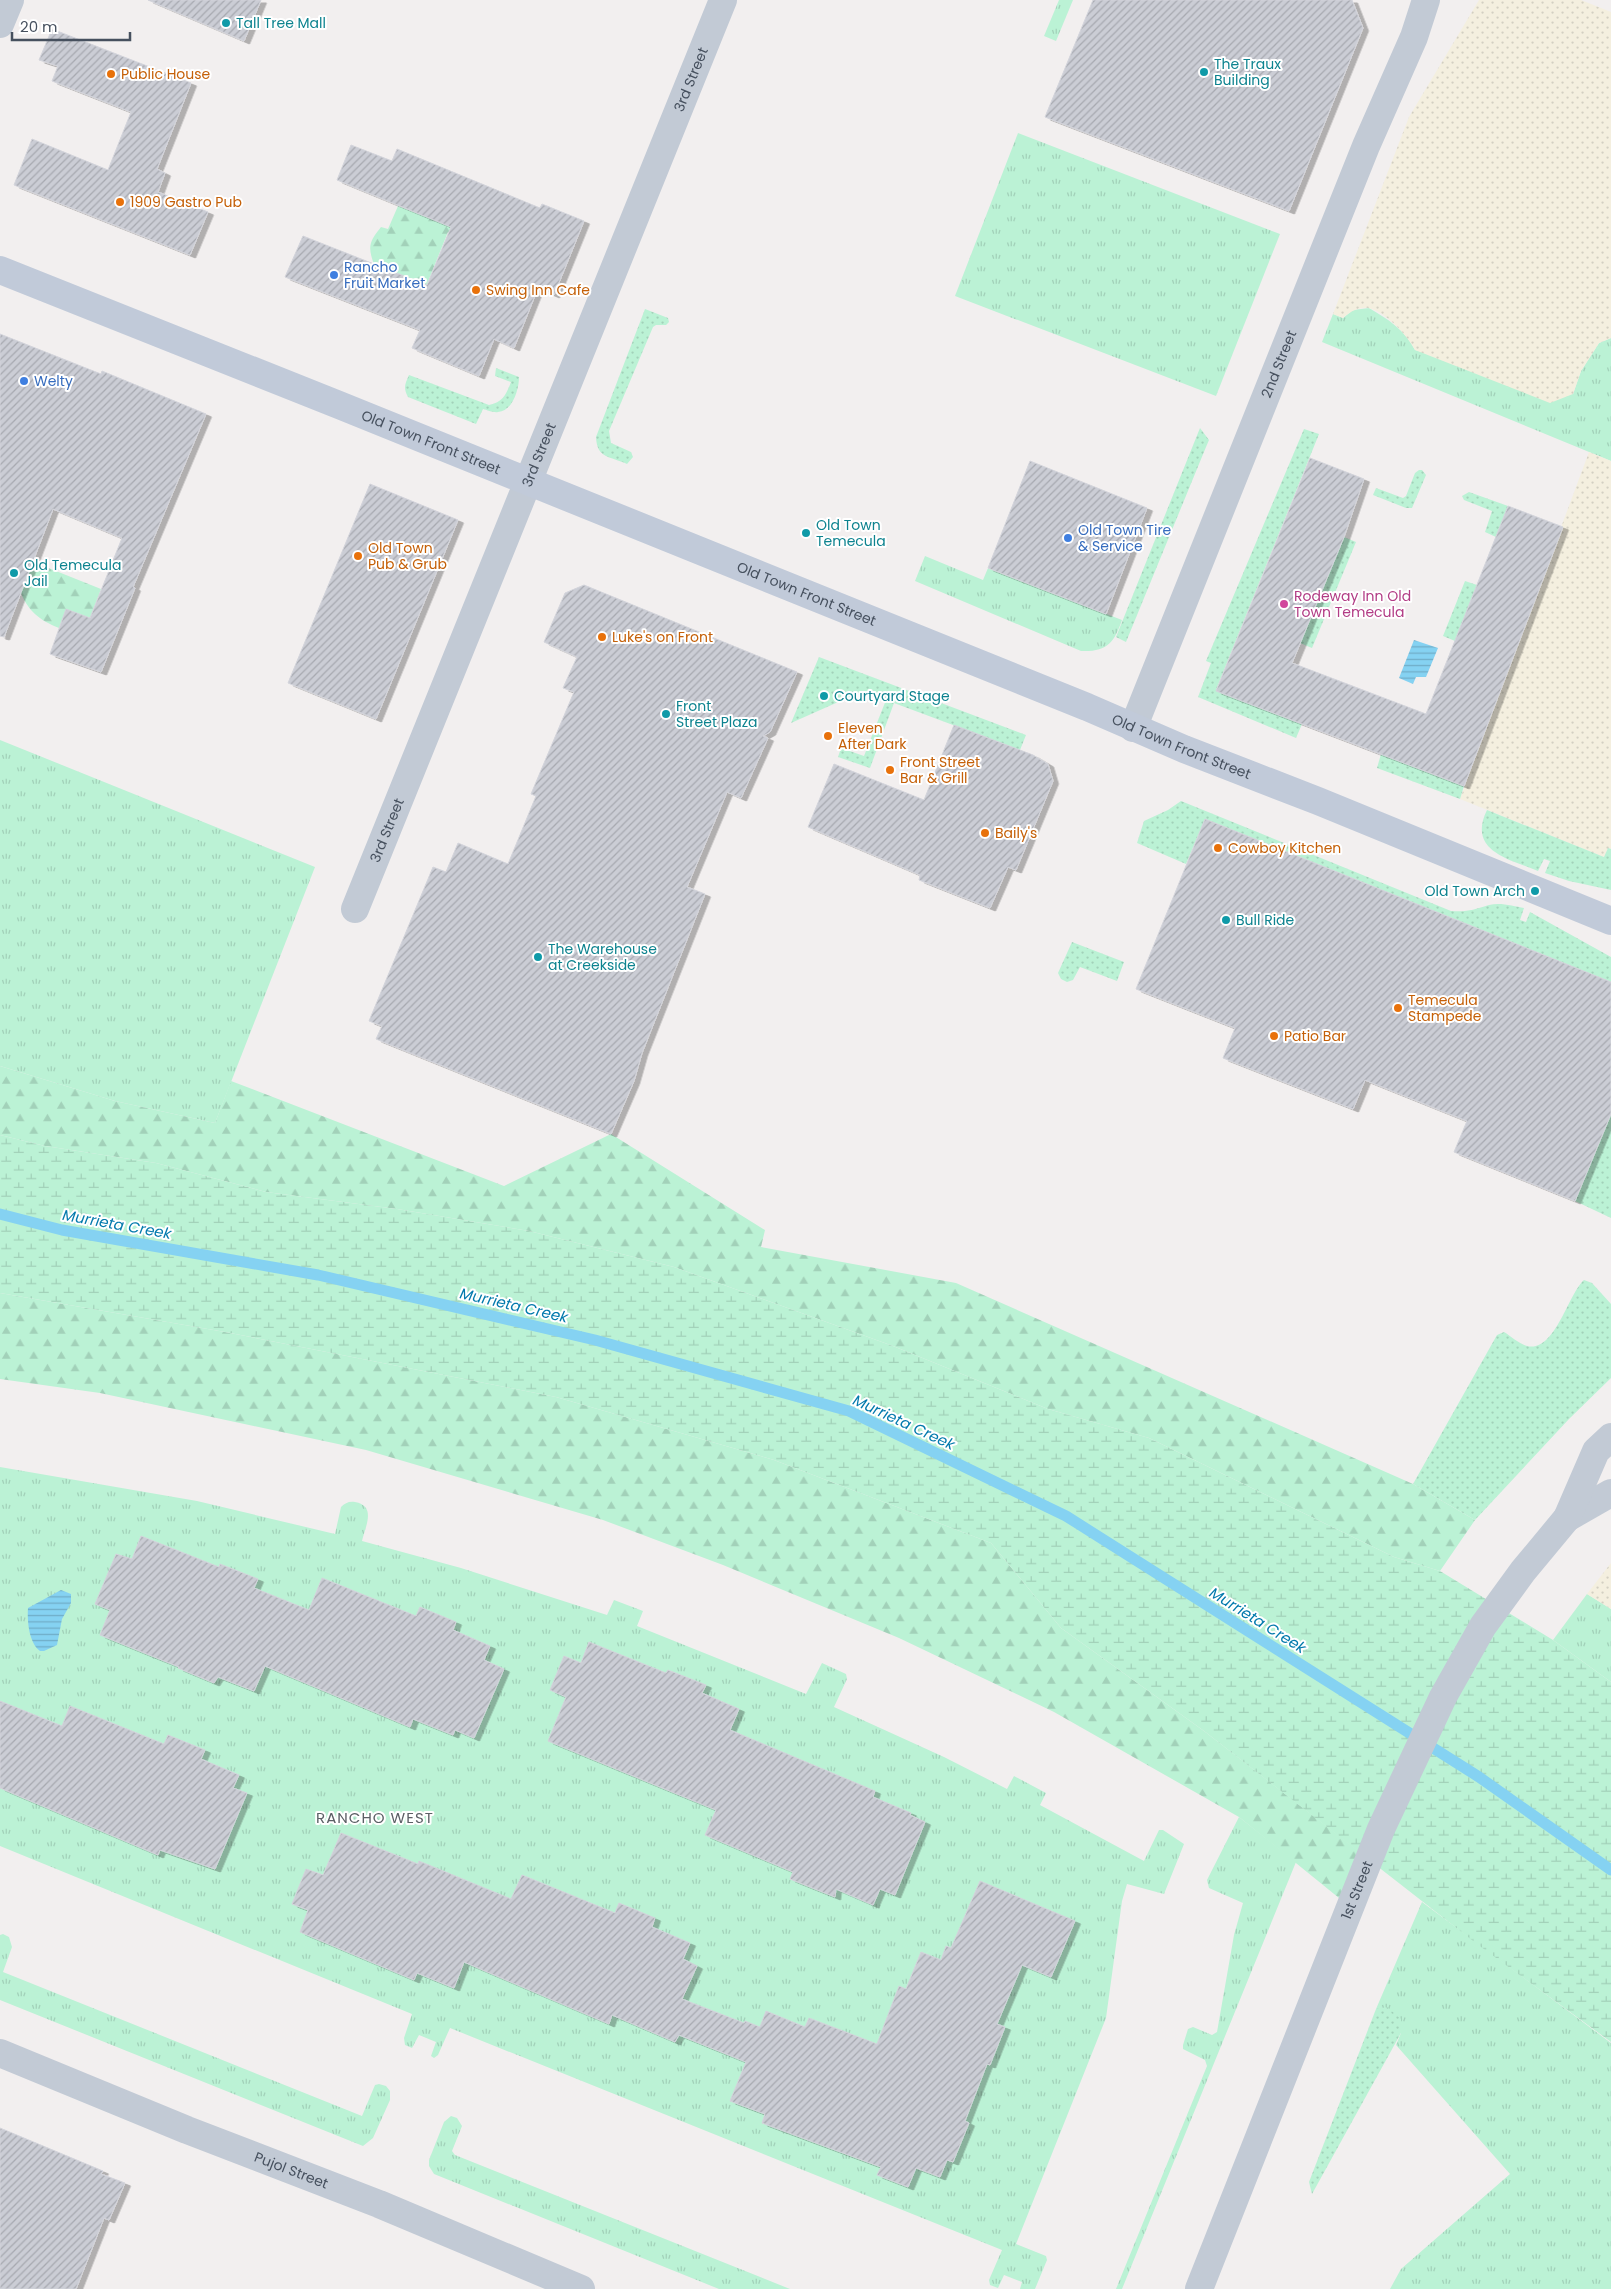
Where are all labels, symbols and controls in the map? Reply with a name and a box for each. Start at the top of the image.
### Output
scale bar [12,10,130,42]
place label: Tall Tree Mall [236,13,326,33]
text: 20 m [20,16,58,37]
marker: Tall Tree Mall [220,17,232,29]
street label: 3rd Street [669,44,713,115]
place label: The Traux Building [1214,54,1281,90]
place label: Public House [121,64,211,84]
marker: The Traux Building [1198,66,1210,78]
marker: Public House [105,68,117,80]
place label: 1909 Gastro Pub [130,192,242,212]
marker: 1909 Gastro Pub [114,196,126,208]
place label: Rancho Fruit Market [344,257,425,293]
marker: Rancho Fruit Market [328,269,340,281]
place label: Swing Inn Cafe [486,280,590,300]
marker: Swing Inn Cafe [470,284,482,296]
street label: 2nd Street [1256,327,1301,401]
place label: Welty [34,371,73,391]
marker: Welty [18,375,30,387]
street label: Old Town Front Street [358,405,504,479]
street label: 3rd Street [517,420,561,490]
place label: Old Town Temecula [816,515,886,551]
place label: Old Town Tire & Service [1078,520,1172,556]
marker: Old Town Temecula [800,527,812,539]
marker: Old Town Tire & Service [1062,532,1074,544]
place label: Old Town Pub & Grub [368,538,447,574]
marker: Old Town Pub & Grub [352,550,364,562]
place label: Old Temecula Jail [24,555,121,591]
street label: Old Town Front Street [734,557,879,631]
marker: Old Temecula Jail [8,567,20,579]
place label: Rodeway Inn Old Town Temecula [1294,586,1411,622]
marker: Rodeway Inn Old Town Temecula [1278,598,1290,610]
place label: Luke's on Front [612,627,713,647]
marker: Luke's on Front [596,631,608,643]
place label: Courtyard Stage [834,686,950,706]
marker: Courtyard Stage [818,690,830,702]
place label: Front Street Plaza [676,696,758,732]
marker: Front Street Plaza [660,708,672,720]
street label: Old Town Front Street [1109,709,1254,784]
place label: Eleven After Dark [838,718,907,754]
marker: Eleven After Dark [822,730,834,742]
place label: Front Street Bar & Grill [900,752,980,788]
marker: Front Street Bar & Grill [884,764,896,776]
street label: 3rd Street [365,795,409,865]
place label: Baily's [995,823,1037,843]
marker: Baily's [979,827,991,839]
place label: Cowboy Kitchen [1228,838,1341,858]
marker: Cowboy Kitchen [1212,842,1224,854]
place label: Old Town Arch [1425,881,1525,901]
marker: Old Town Arch [1529,885,1541,897]
place label: Bull Ride [1236,910,1295,930]
marker: Bull Ride [1220,914,1232,926]
place label: The Warehouse at Creekside [548,939,657,975]
marker: The Warehouse at Creekside [532,951,544,963]
place label: Temecula Stampede [1408,990,1482,1026]
marker: Temecula Stampede [1392,1002,1404,1014]
place label: Patio Bar [1284,1026,1346,1046]
marker: Patio Bar [1268,1030,1280,1042]
water label: Murrieta Creek [61,1204,174,1244]
water label: Murrieta Creek [458,1282,571,1328]
water label: Murrieta Creek [850,1389,960,1455]
water label: Murrieta Creek [1206,1582,1311,1659]
district label: RANCHO WEST [316,1807,434,1828]
street label: 1st Street [1336,1858,1377,1922]
street label: Pujol Street [251,2147,331,2194]

